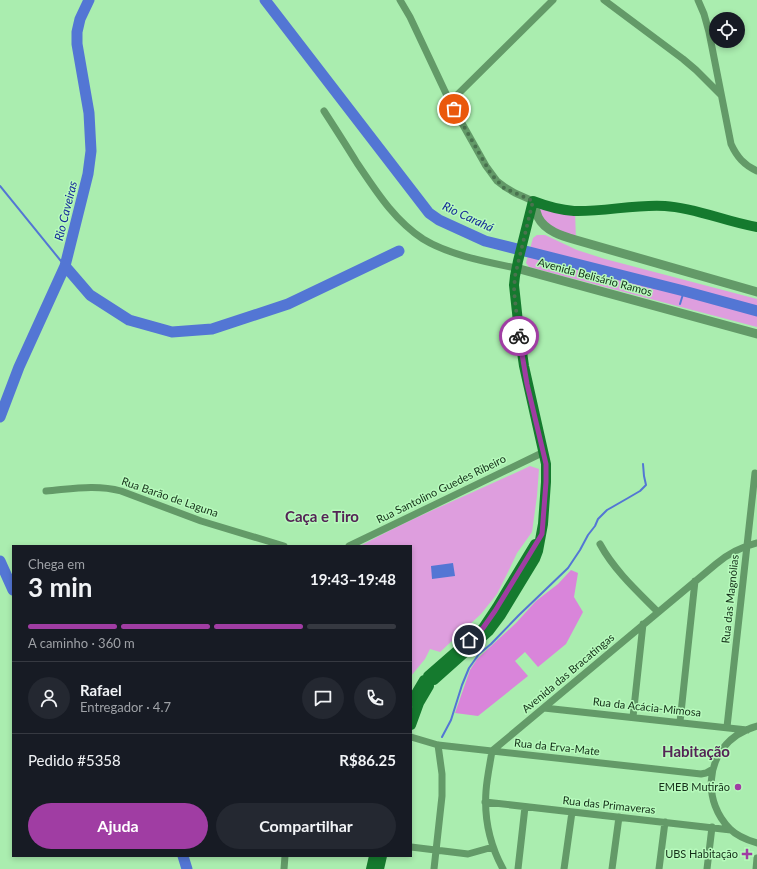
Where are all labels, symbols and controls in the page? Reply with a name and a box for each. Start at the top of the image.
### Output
map controls [709,12,745,48]
button: locate [709,12,745,48]
pin [437,92,471,126]
icon: bag [443,98,465,120]
water label: Rio Caveiras [51,179,80,242]
water label: Rio Carahá [440,198,497,235]
street label: Avenida Belisário Ramos [537,255,654,298]
courier [499,316,539,356]
icon: bike [508,325,530,347]
street label: Rua Santolino Guedes Ribeiro [374,451,508,526]
street label: Rua Barão de Laguna [120,474,220,519]
district label: Caça e Tiro [285,507,359,525]
street label: Rua das Magnólias [718,554,741,644]
text: Chega em [28,556,85,572]
text: 19:43–19:48 [310,570,396,588]
text: 3 min [28,571,92,603]
pin [452,623,486,657]
icon: home [458,629,480,651]
street label: Avenida das Bracatingas [519,630,617,715]
text: A caminho · 360 m [28,635,135,651]
button: person [28,677,70,719]
button: chat [302,677,344,719]
button: phone [354,677,396,719]
text: Rafael [80,681,122,699]
street label: Rua da Acácia-Mimosa [592,694,702,719]
text: Entregador · 4.7 [80,699,171,715]
street label: Rua da Erva-Mate [514,736,601,757]
district label: Habitação [662,742,730,760]
text: Pedido #5358 [28,751,121,769]
text: R$86.25 [339,751,396,769]
place label: EMEB Mutirão [659,780,730,793]
marker: EMEB Mutirão [733,782,743,792]
street label: Rua das Primaveras [562,793,656,816]
button: Ajuda [28,803,208,849]
button: Compartilhar [216,803,396,849]
place label: UBS Habitação [665,847,738,860]
marker: UBS Habitação [741,848,753,860]

